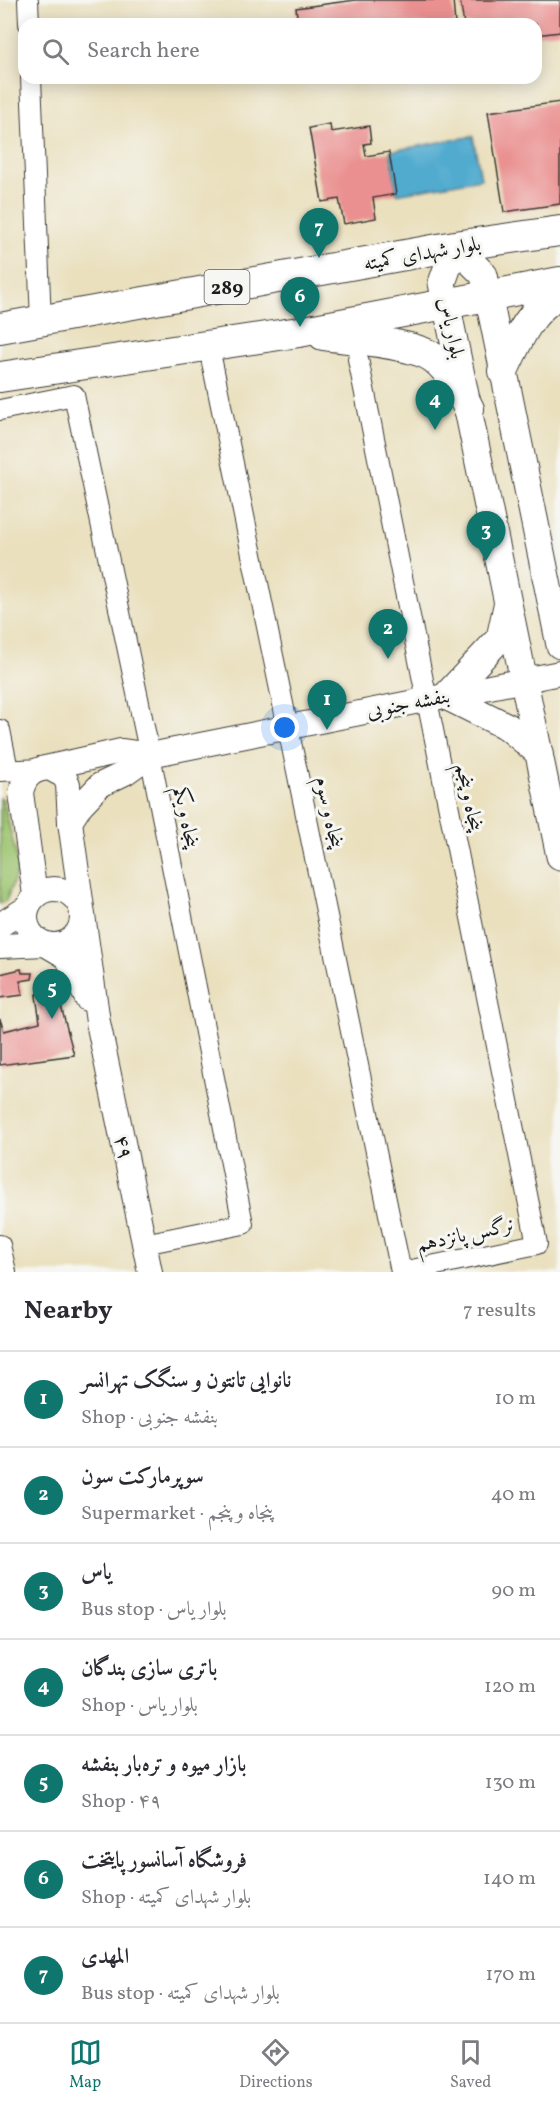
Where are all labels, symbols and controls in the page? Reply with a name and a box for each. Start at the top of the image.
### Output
search box [18,18,542,84]
icon: search [39,35,72,68]
text: Search here [87,36,200,67]
pin: 7 [300,208,338,258]
street label: بلوار شهدای کمیته [361,230,483,279]
road number: 289 [204,270,250,304]
pin: 6 [280,278,320,327]
street label: بلوار یاس [430,295,471,362]
pin: 4 [416,380,454,430]
pin: 3 [466,512,506,561]
pin: 2 [368,610,408,659]
pin: 1 [308,680,346,730]
street label: بنفشه جنوبی [364,682,452,727]
your location [270,713,299,742]
street label: پنجاه و پنجم [443,761,490,836]
street label: پنجاه و سوم [305,774,351,853]
street label: پنجاه و یکم [161,784,206,853]
pin: 5 [32,970,72,1019]
street label: ۴۹ [106,1132,139,1162]
street label: نرگس پانزدهم [414,1211,518,1264]
text: Nearby [24,1293,113,1329]
text: 7 results [463,1297,536,1325]
text: نانوایی تانتون و سنگک تهرانسر [81,1366,292,1397]
text: 1 [39,1385,48,1413]
text: 10 m [495,1385,536,1413]
text: Shop · بنفشه جنوبی [81,1404,218,1432]
text: سوپرمارکت سون [81,1462,204,1493]
text: 2 [38,1481,49,1509]
text: 40 m [491,1481,536,1509]
text: Supermarket · پنجاه و پنجم [81,1500,273,1528]
text: یاس [81,1558,112,1589]
text: 3 [38,1577,49,1605]
text: 90 m [492,1577,536,1605]
text: Bus stop · بلوار یاس [81,1596,227,1624]
text: باتری سازی بندگان [81,1654,217,1685]
text: 4 [37,1673,50,1701]
text: 120 m [484,1673,536,1701]
text: Shop · بلوار یاس [81,1692,198,1720]
text: بازار میوه و تره‌بار بنفشه [81,1750,247,1781]
text: 5 [39,1769,48,1797]
text: 130 m [485,1769,536,1797]
text: Shop · ۴۹ [81,1788,161,1816]
text: فروشگاه آسانسور پایتخت [81,1846,247,1877]
text: 6 [38,1865,49,1893]
text: 140 m [483,1865,536,1893]
text: Shop · بلوار شهدای کمیته [81,1884,251,1912]
text: المهدی [81,1942,129,1973]
text: 7 [39,1961,48,1989]
text: 170 m [486,1961,536,1989]
text: Bus stop · بلوار شهدای کمیته [81,1980,280,2008]
tab: Map [69,2036,102,2094]
tab: Directions [239,2036,313,2094]
tab: Saved [450,2036,491,2094]

